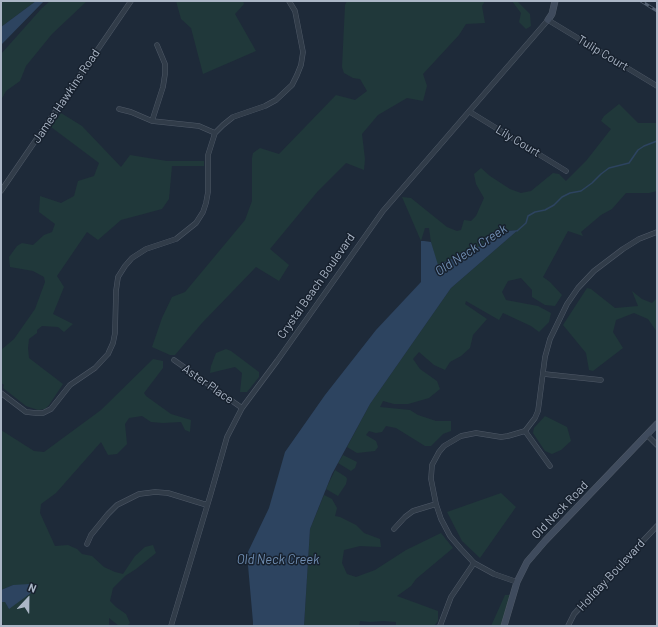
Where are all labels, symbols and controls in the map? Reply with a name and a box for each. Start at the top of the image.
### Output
street label: Tulip Court [575,32,631,74]
street label: James Hawkins Road [29,46,103,146]
street label: Lily Court [493,122,543,160]
water label: Old Neck Creek [432,221,510,279]
street label: Crystal Beach Boulevard [274,230,358,342]
street label: Aster Place [180,361,236,407]
street label: Old Neck Road [529,478,591,542]
street label: Holiday Boulevard [574,536,648,614]
water label: Old Neck Creek [237,552,319,568]
north arrow [8,579,48,619]
text: N [27,580,39,595]

